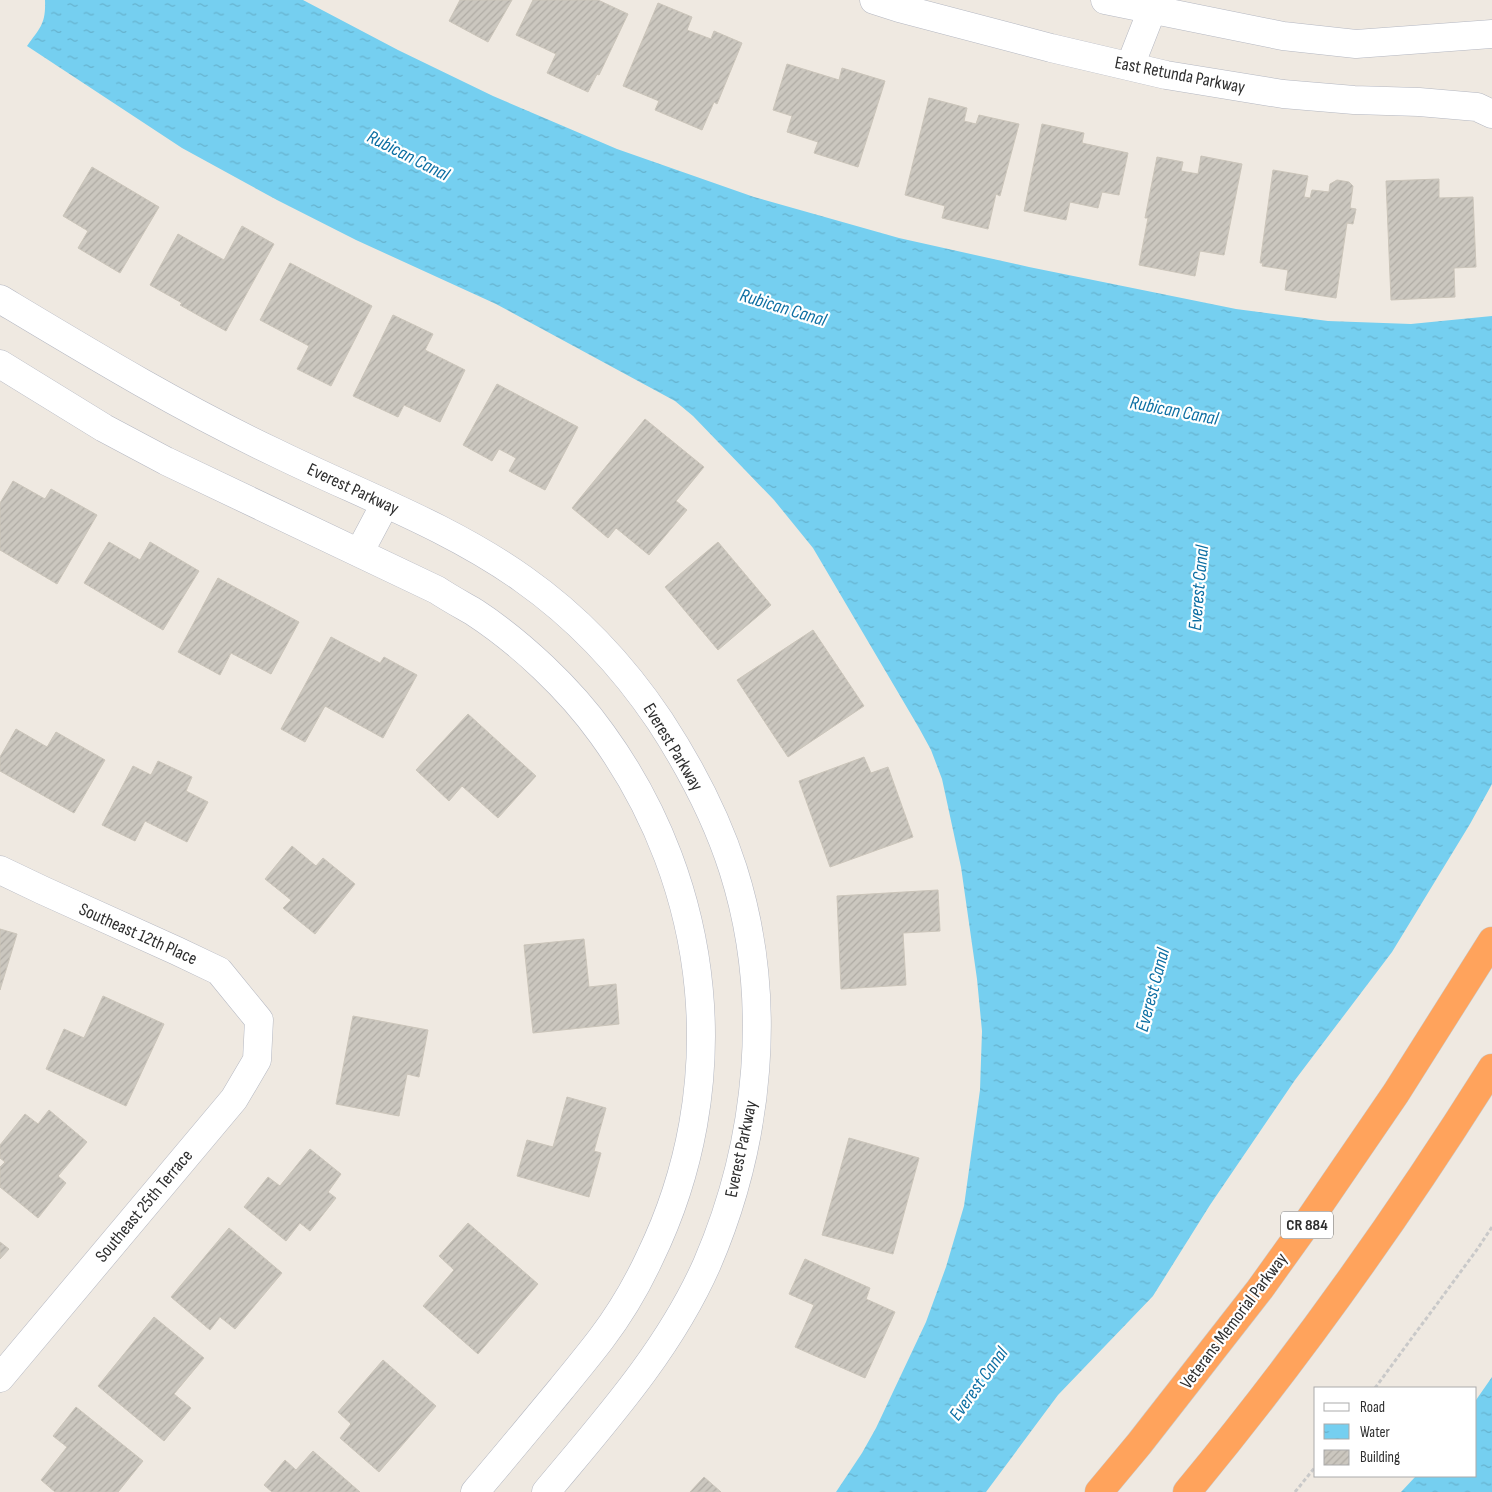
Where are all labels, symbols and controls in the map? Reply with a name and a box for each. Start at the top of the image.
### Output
street label: East Retunda Parkway [1113,52,1247,98]
water label: Rubican Canal [363,125,453,187]
water label: Rubican Canal [737,284,830,332]
water label: Rubican Canal [1128,391,1221,431]
street label: Everest Parkway [304,459,402,519]
water label: Everest Canal [1184,544,1214,632]
street label: Everest Parkway [639,699,707,795]
street label: Southeast 12th Place [76,899,200,969]
water label: Everest Canal [1131,945,1175,1034]
street label: Everest Parkway [721,1099,762,1199]
street label: Southeast 25th Terrace [91,1146,197,1266]
road number: CR 884 [1281,1212,1333,1238]
street label: Veterans Memorial Parkway [1176,1249,1292,1393]
water label: Everest Canal [945,1342,1014,1425]
legend [1314,1387,1477,1477]
text: Road [1360,1398,1385,1417]
text: Water [1360,1423,1391,1442]
text: Building [1360,1448,1400,1467]

